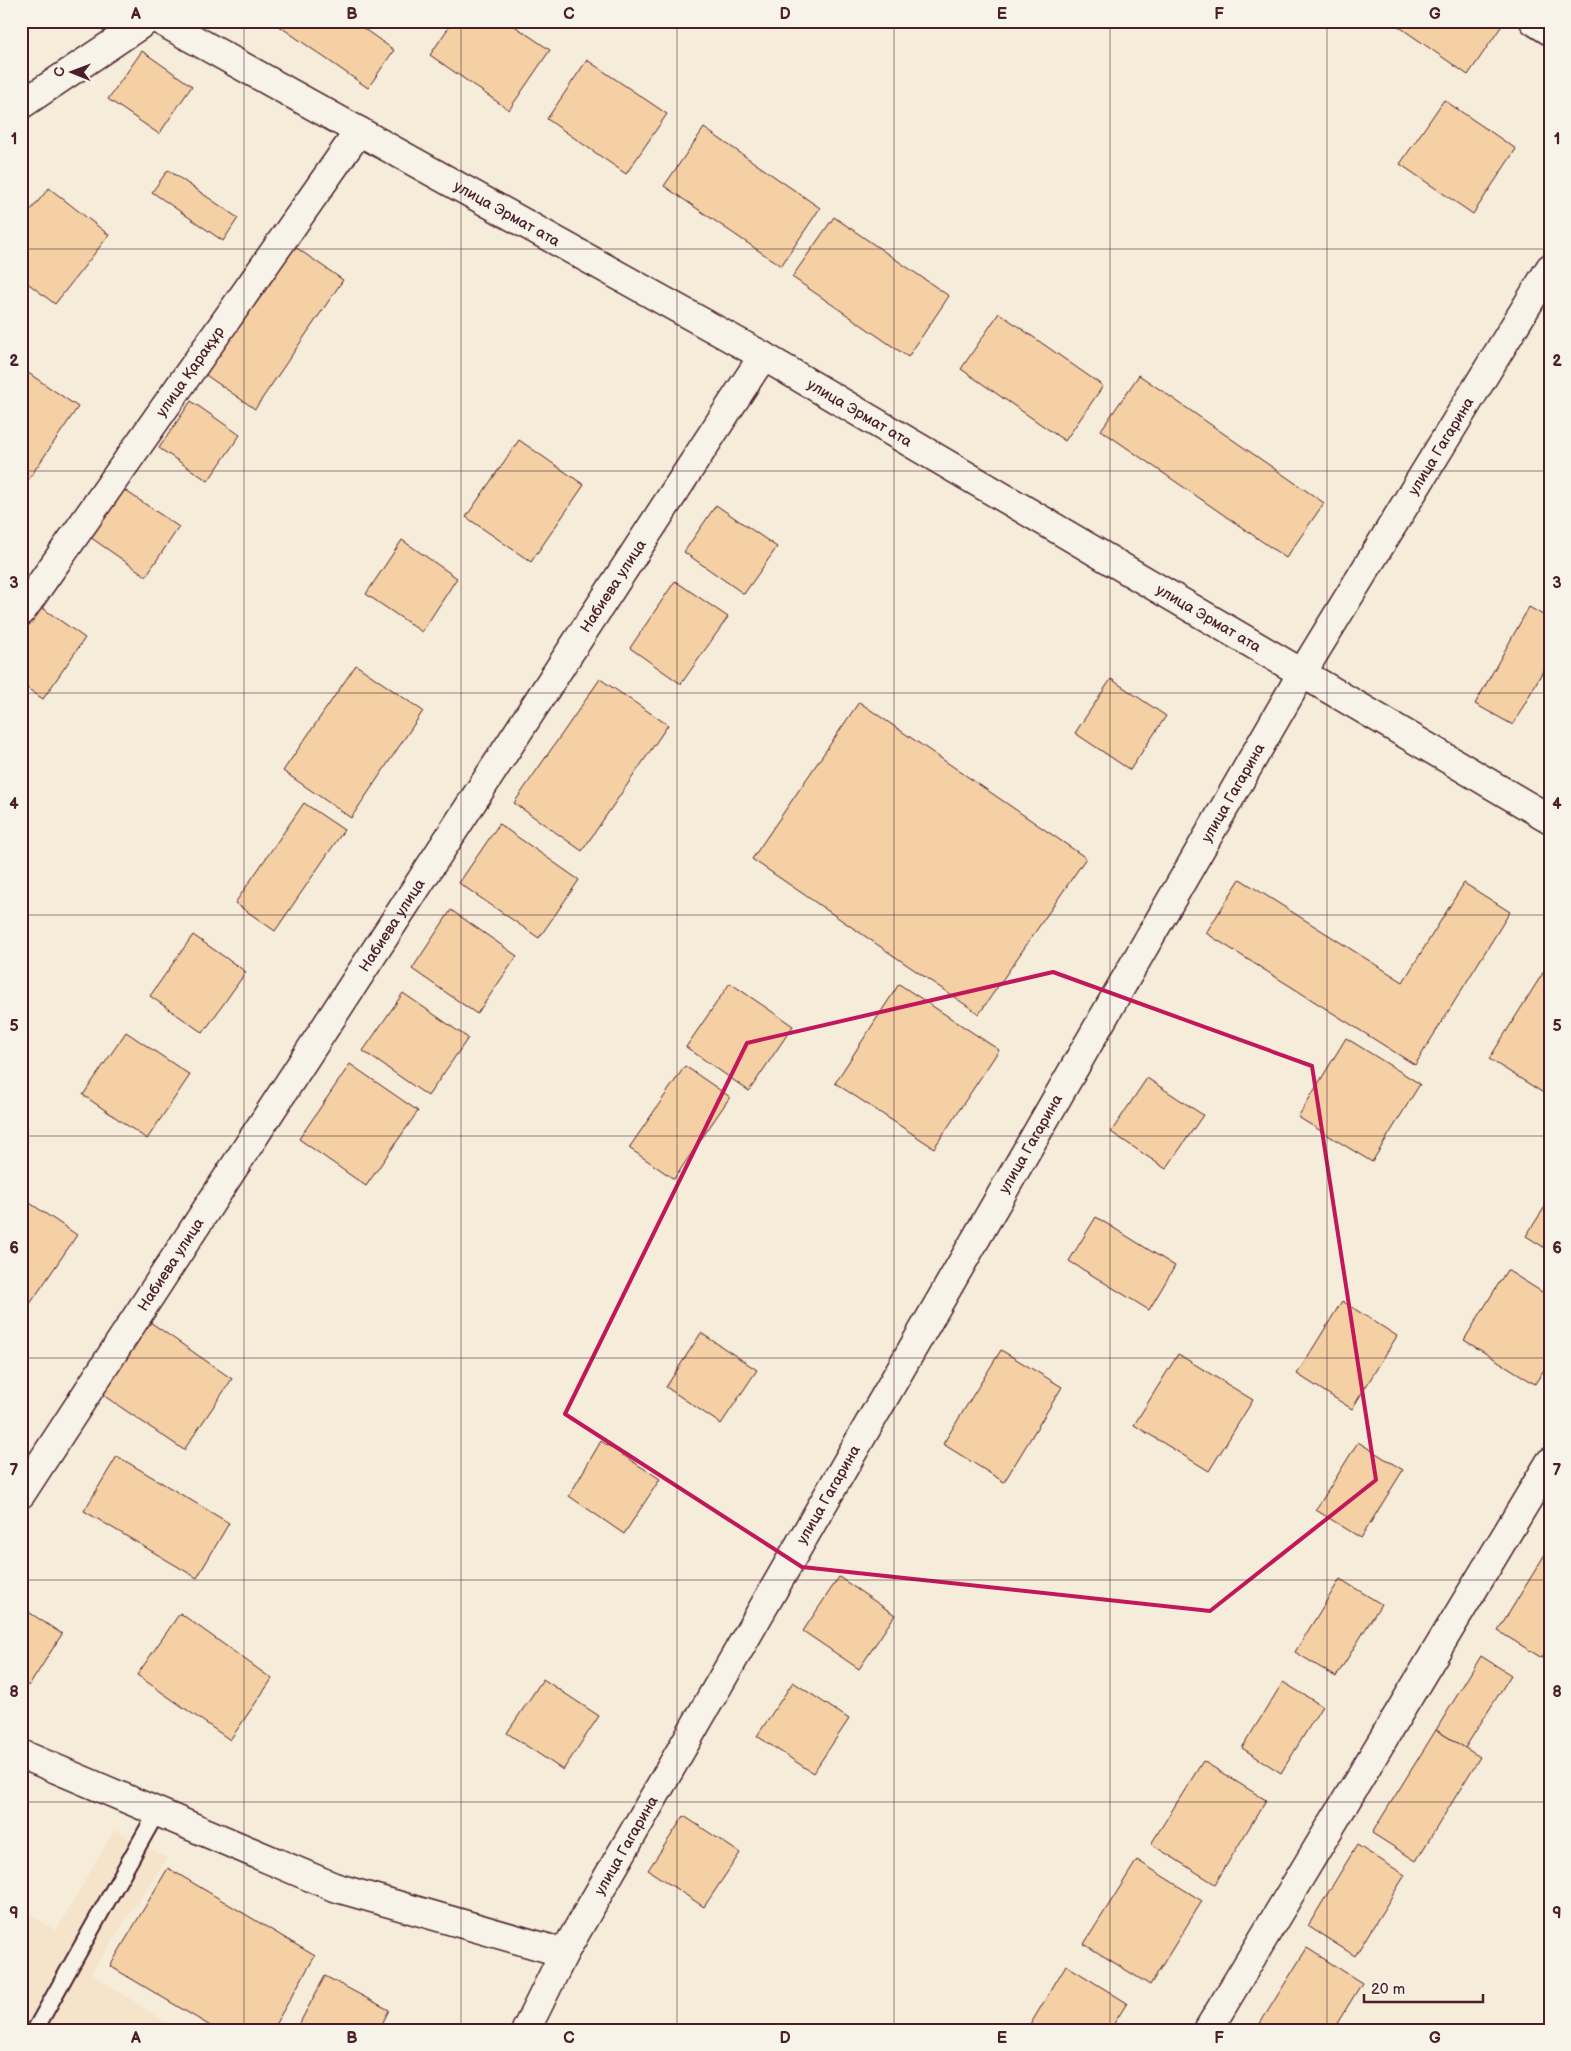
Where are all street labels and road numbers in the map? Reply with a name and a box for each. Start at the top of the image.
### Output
street label: улица Эрмат ата [451,176,564,251]
street label: улица Қарақұр [152,322,229,420]
street label: улица Эрмат ата [804,375,916,451]
street label: улица Гагарина [1404,394,1478,499]
street label: Набиева улица [576,536,650,636]
street label: улица Эрмат ата [1153,580,1265,656]
street label: улица Гагарина [1197,740,1269,846]
street label: Набиева улица [355,875,429,975]
street label: улица Гагарина [995,1091,1067,1197]
street label: Набиева улица [133,1214,208,1315]
street label: улица Гагарина [792,1442,864,1548]
street label: улица Гагарина [590,1792,662,1898]

